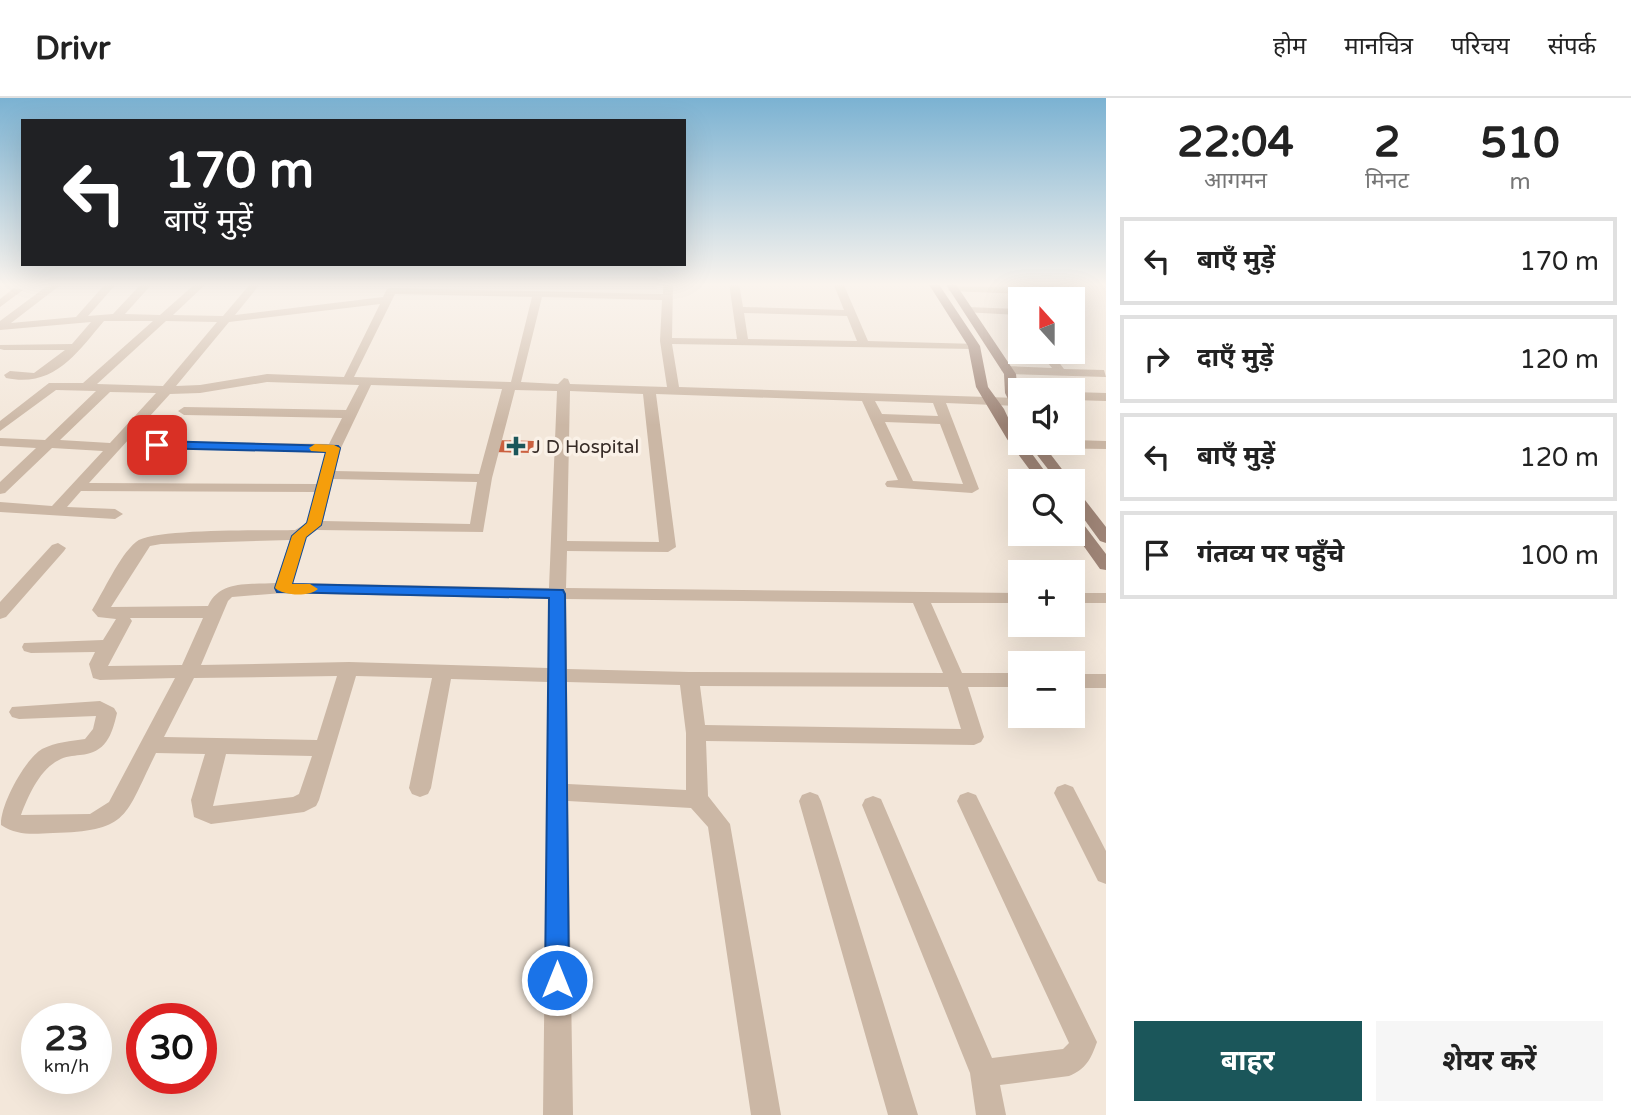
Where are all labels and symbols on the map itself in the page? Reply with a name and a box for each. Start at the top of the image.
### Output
north arrow [1008,287,1085,364]
pin [127,415,187,475]
marker: J D Hospital [506,436,526,456]
place label: J D Hospital [532,436,639,458]
position arrow [520,943,594,1017]
speed limit sign: 30 [126,1003,217,1094]

